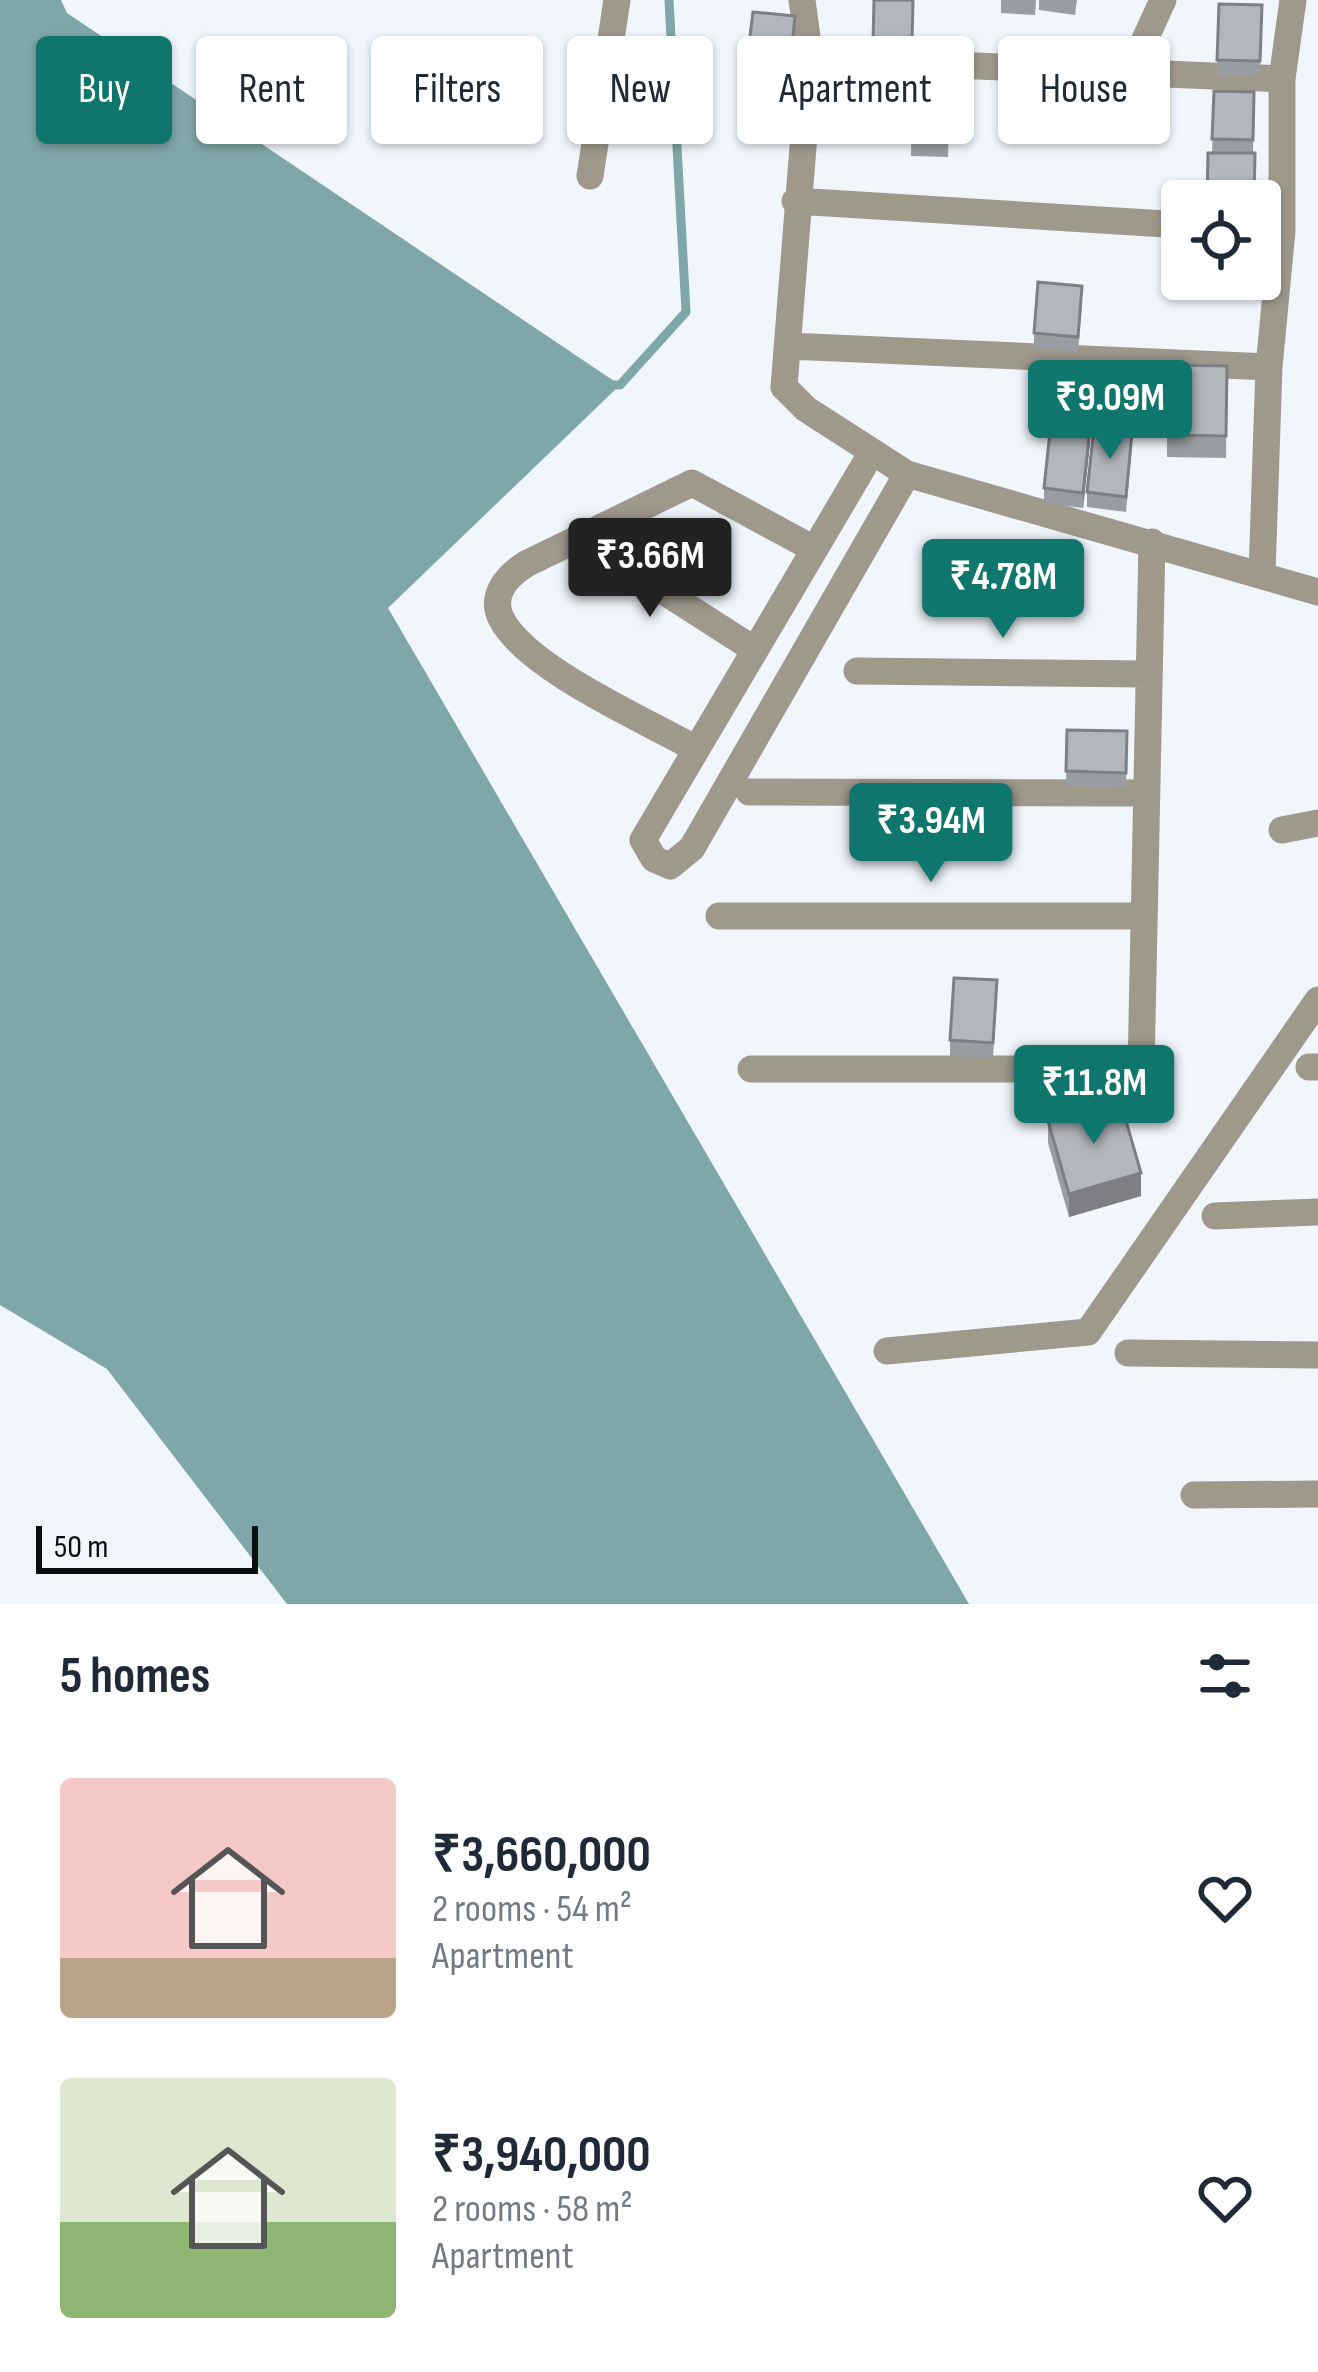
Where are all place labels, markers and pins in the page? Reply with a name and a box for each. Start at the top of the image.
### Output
pin: ₹9.09M [1012,360,1208,462]
pin: ₹3.66M [552,518,748,620]
pin: ₹4.78M [905,539,1101,641]
pin: ₹3.94M [833,783,1029,885]
pin: ₹11.8M [996,1045,1192,1147]

